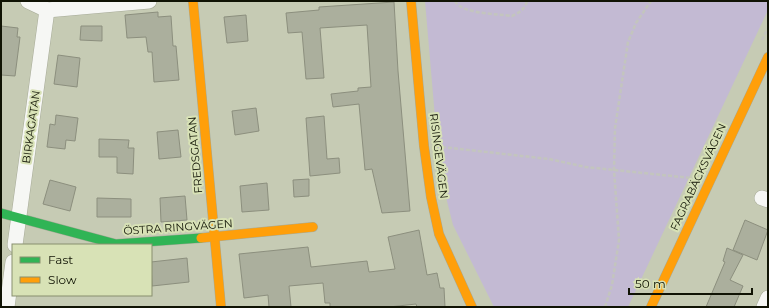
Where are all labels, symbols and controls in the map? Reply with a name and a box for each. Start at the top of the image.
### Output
street label: BIRKAGATAN [19,90,43,164]
street label: RISINGEVÄGEN [427,113,451,199]
street label: FREDSGATAN [185,116,205,194]
street label: FAGRABÄCKSVÄGEN [667,121,729,233]
street label: ÖSTRA RINGVÄGEN [123,216,233,238]
legend [12,244,152,296]
text: Fast [48,252,73,267]
scale bar [629,270,752,296]
text: Slow [48,272,77,287]
text: 50 m [635,276,666,291]

